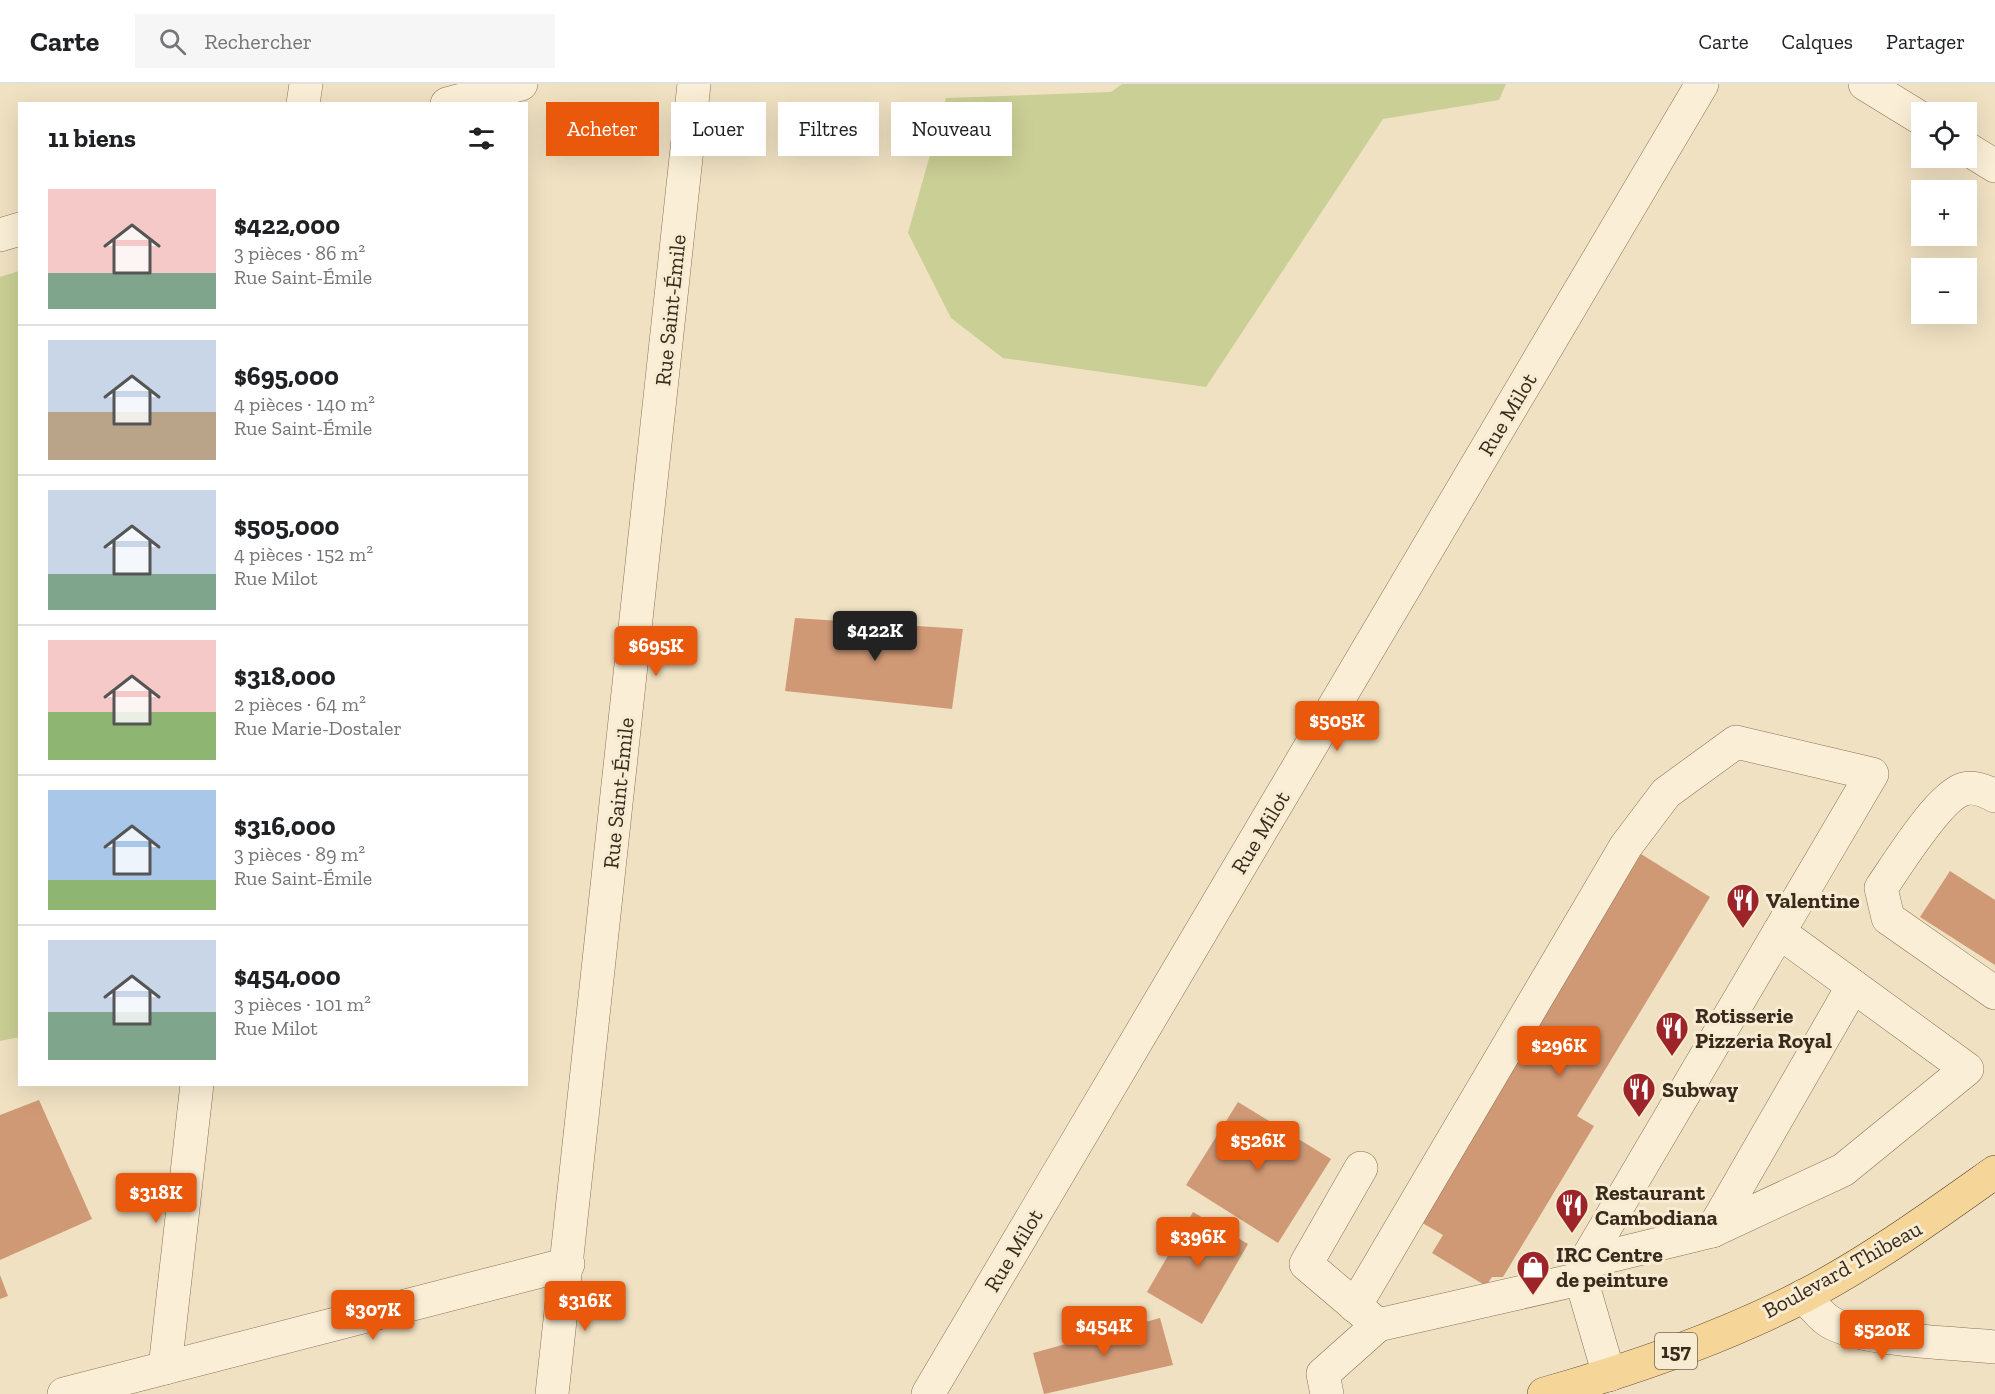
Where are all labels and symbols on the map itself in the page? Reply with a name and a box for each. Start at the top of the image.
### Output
street label: Rue Saint-Émile [649,233,692,387]
street label: Rue Milot [1472,367,1543,461]
pin: $422K [833,611,917,662]
pin: $695K [614,626,698,677]
pin: $505K [1295,701,1379,752]
street label: Rue Saint-Émile [597,716,640,870]
street label: Rue Milot [1225,785,1296,879]
restaurant icon: Valentine [1725,882,1761,929]
place label: Valentine [1766,887,1860,914]
place label: Rotisserie Pizzeria Royal [1695,1002,1832,1054]
restaurant icon: Rotisserie Pizzeria Royal [1654,1010,1690,1057]
pin: $296K [1517,1026,1601,1077]
restaurant icon: Subway [1621,1071,1657,1118]
place label: Subway [1662,1076,1738,1103]
pin: $526K [1216,1121,1300,1172]
pin: $318K [114,1173,198,1224]
place label: Restaurant Cambodiana [1595,1179,1718,1231]
restaurant icon: Restaurant Cambodiana [1554,1187,1590,1234]
street label: Rue Milot [978,1203,1049,1297]
street label: Boulevard Thibeau [1758,1214,1927,1324]
pin: $396K [1156,1217,1240,1268]
place label: IRC Centre de peinture [1556,1241,1668,1293]
shop icon: IRC Centre de peinture [1515,1249,1551,1296]
pin: $316K [543,1281,627,1332]
pin: $307K [331,1290,415,1341]
pin: $454K [1062,1306,1146,1357]
pin: $520K [1840,1310,1924,1361]
road number: 157 [1655,1333,1697,1369]

